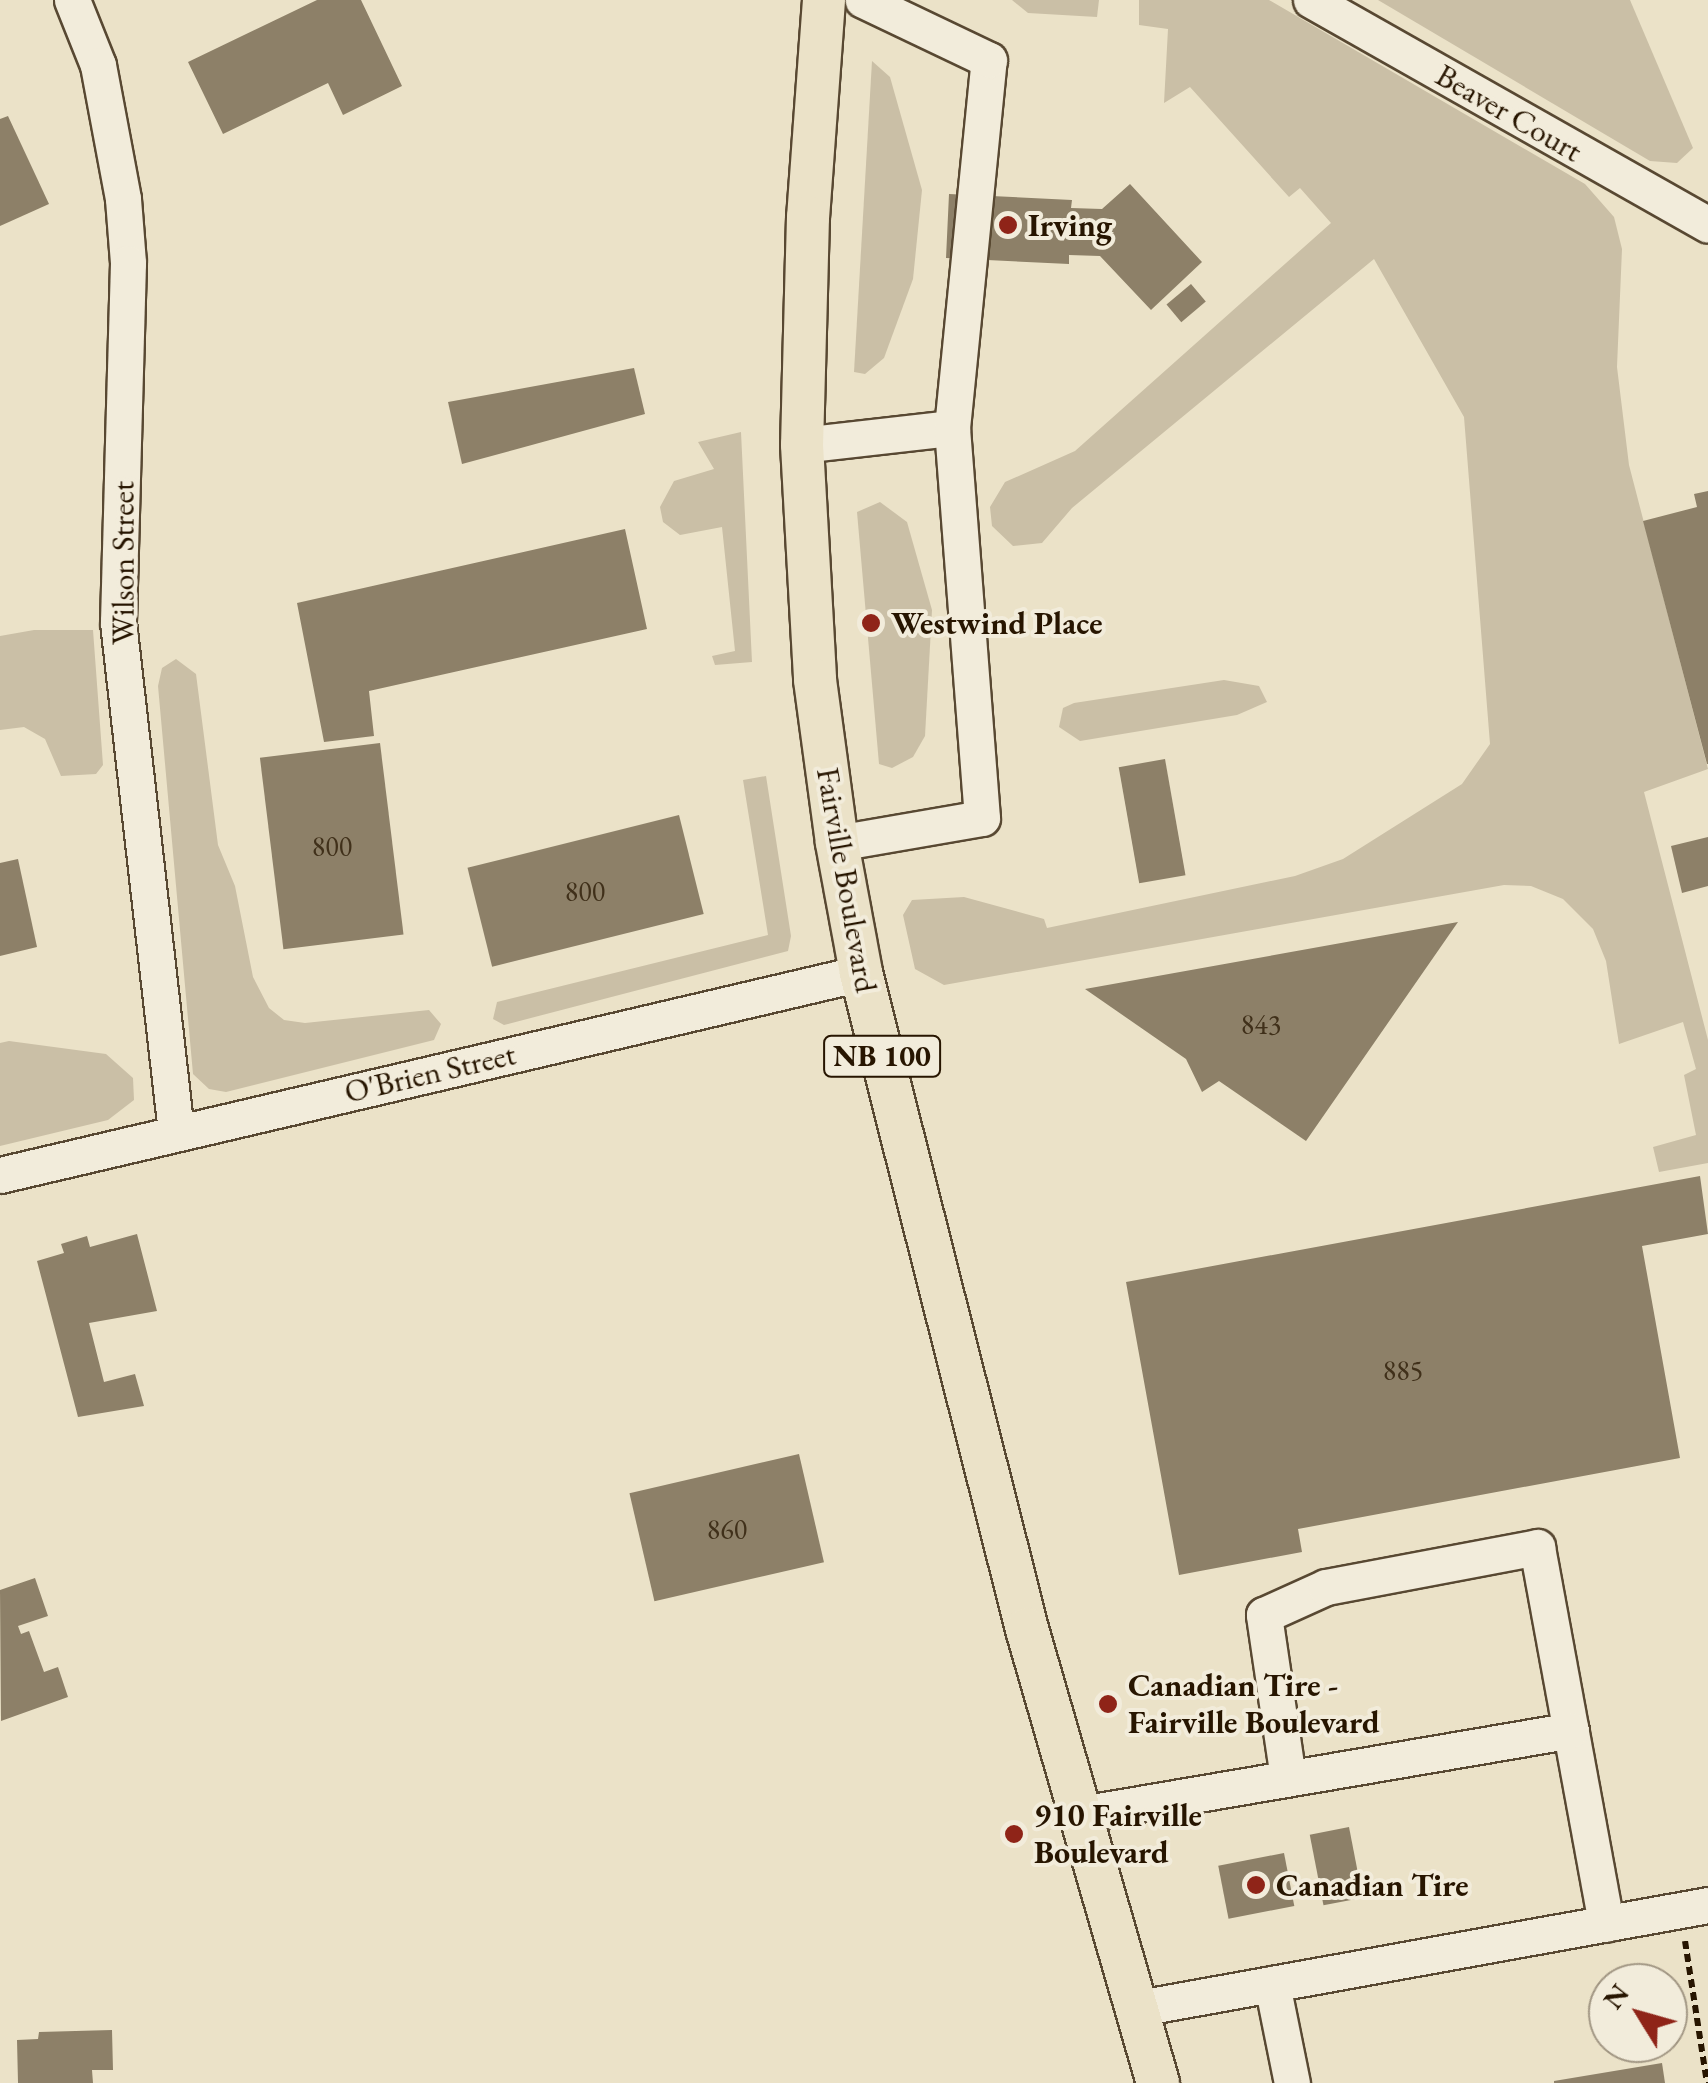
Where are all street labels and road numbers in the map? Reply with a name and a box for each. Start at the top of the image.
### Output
street label: Beaver Court [1429,56,1589,170]
street label: Wilson Street [104,481,142,645]
street label: Fairville Boulevard [808,765,886,995]
road number: NB 100 [822,1031,942,1081]
street label: O'Brien Street [341,1035,519,1111]

